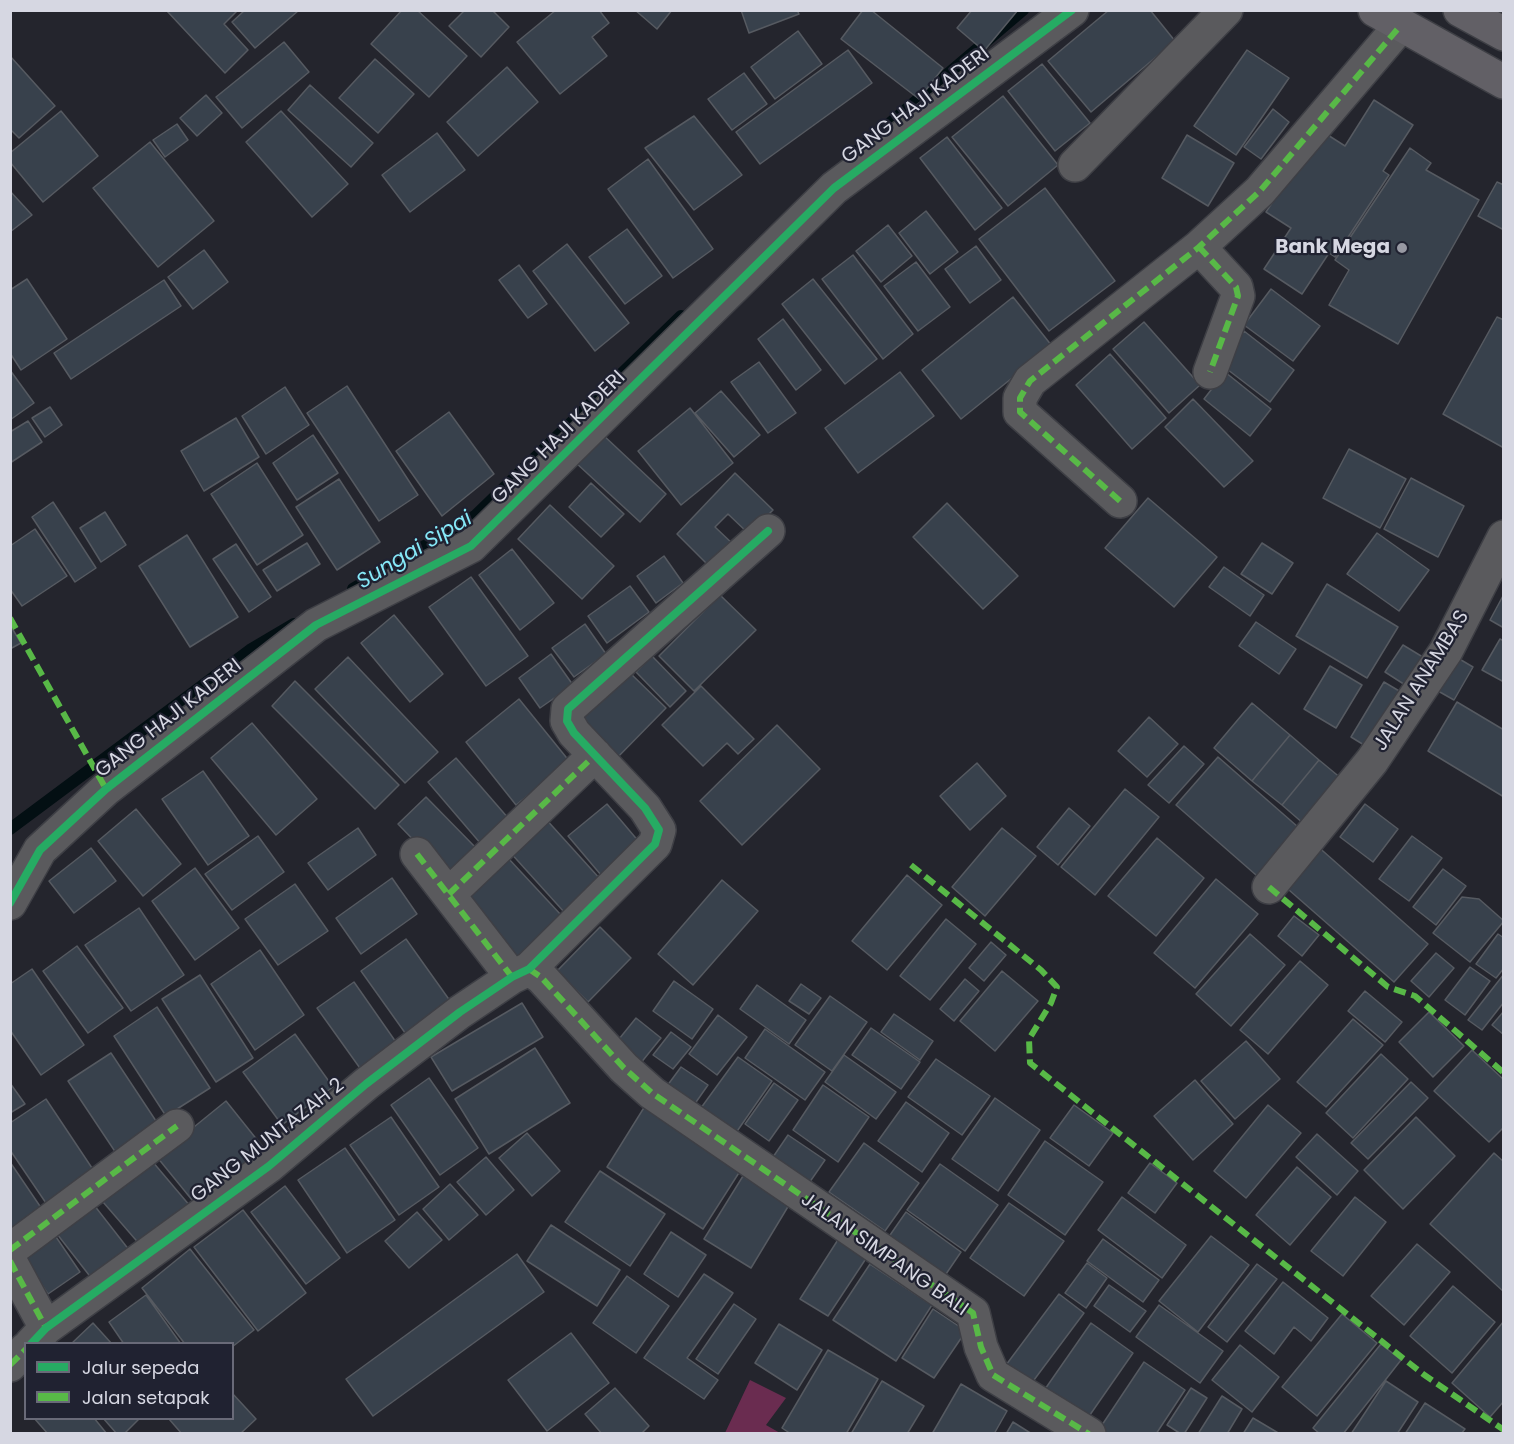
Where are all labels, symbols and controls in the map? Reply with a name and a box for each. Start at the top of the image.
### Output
street label: GANG HAJI KADERI [837,43,995,169]
place label: Bank Mega [1275,236,1390,260]
marker: Bank Mega [1395,241,1409,255]
street label: GANG HAJI KADERI [487,366,631,510]
water label: Sungai Sipai [353,507,477,595]
street label: JALAN ANAMBAS [1369,606,1475,756]
street label: GANG HAJI KADERI [91,654,247,784]
street label: GANG MUNTAZAH 2 [187,1074,349,1208]
street label: JALAN SIMPANG BALI [796,1188,972,1322]
legend [24,1342,234,1420]
text: Jalur sepeda [82,1355,199,1380]
text: Jalan setapak [82,1385,210,1410]

